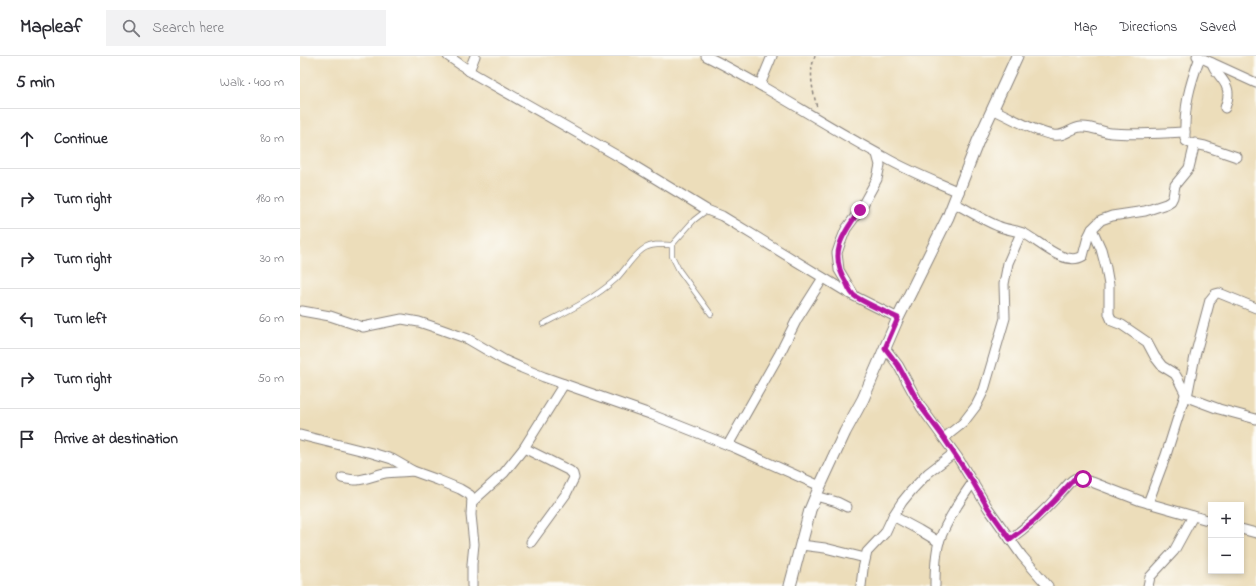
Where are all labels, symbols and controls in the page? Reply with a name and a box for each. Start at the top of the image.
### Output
search box [106,10,386,46]
text: Mapleaf [20,14,82,41]
icon: search [120,17,142,39]
text: Search here [152,17,224,39]
text: Map [1074,17,1097,38]
text: Directions [1119,17,1177,38]
text: Saved [1199,17,1236,38]
text: 5 min [16,70,55,95]
text: Walk · 400 m [220,73,284,92]
icon: ahead [16,128,38,150]
text: Continue [54,128,108,150]
text: 80 m [260,129,284,148]
icon: right [16,188,38,210]
text: Turn right [54,188,112,210]
text: 180 m [256,189,284,208]
route end [851,201,869,219]
icon: right [16,248,38,270]
text: Turn right [54,248,112,270]
text: 30 m [260,249,284,268]
icon: left [16,308,38,330]
text: Turn left [54,308,107,330]
text: 60 m [259,309,284,328]
icon: right [16,368,38,390]
text: Turn right [54,368,112,390]
text: 50 m [258,369,284,388]
icon: arrive [16,428,38,450]
text: Arrive at destination [54,428,178,450]
route start [1074,470,1092,488]
map controls [1208,502,1244,574]
button: + [1208,502,1244,538]
button: − [1208,538,1244,574]

